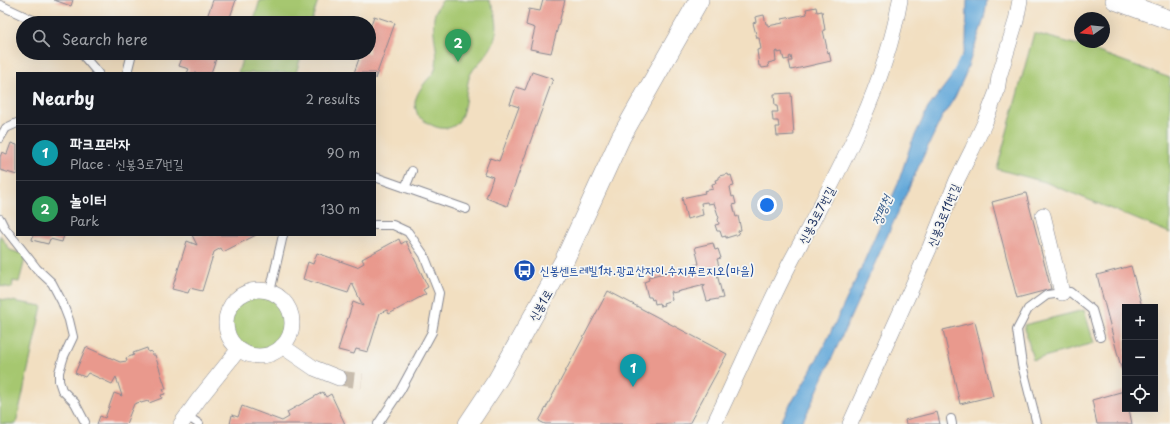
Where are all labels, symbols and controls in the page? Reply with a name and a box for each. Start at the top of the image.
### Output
north arrow [1074,12,1110,48]
search box [16,16,376,60]
icon: search [30,27,52,49]
text: Search here [62,27,148,50]
pin: 2 [445,29,471,62]
text: Nearby [32,85,94,111]
text: 2 results [306,89,360,108]
text: 파크프라자 [70,131,130,154]
text: 1 [42,143,48,162]
text: 90 m [327,143,360,162]
text: Place · 신봉3로7번길 [70,154,184,173]
street label: 신봉3로11번길 [922,180,964,249]
street label: 신봉3로7번길 [793,183,839,247]
text: 놀이터 [70,188,106,211]
water label: 정평천 [866,190,896,228]
your location [757,195,777,215]
text: 2 [40,199,50,218]
text: 130 m [321,199,360,218]
text: Park [70,211,99,230]
bus stop icon: 신봉센트레빌1차.광교산자이.수지푸르지오(마을) [511,257,537,283]
place label: 신봉센트레빌1차.광교산자이.수지푸르지오(마을) [540,261,754,279]
street label: 신봉1로 [524,286,556,324]
map controls [1122,304,1158,412]
button: + [1122,304,1158,340]
button: − [1122,340,1158,376]
pin: 1 [620,354,646,387]
button: locate [1122,376,1158,412]

